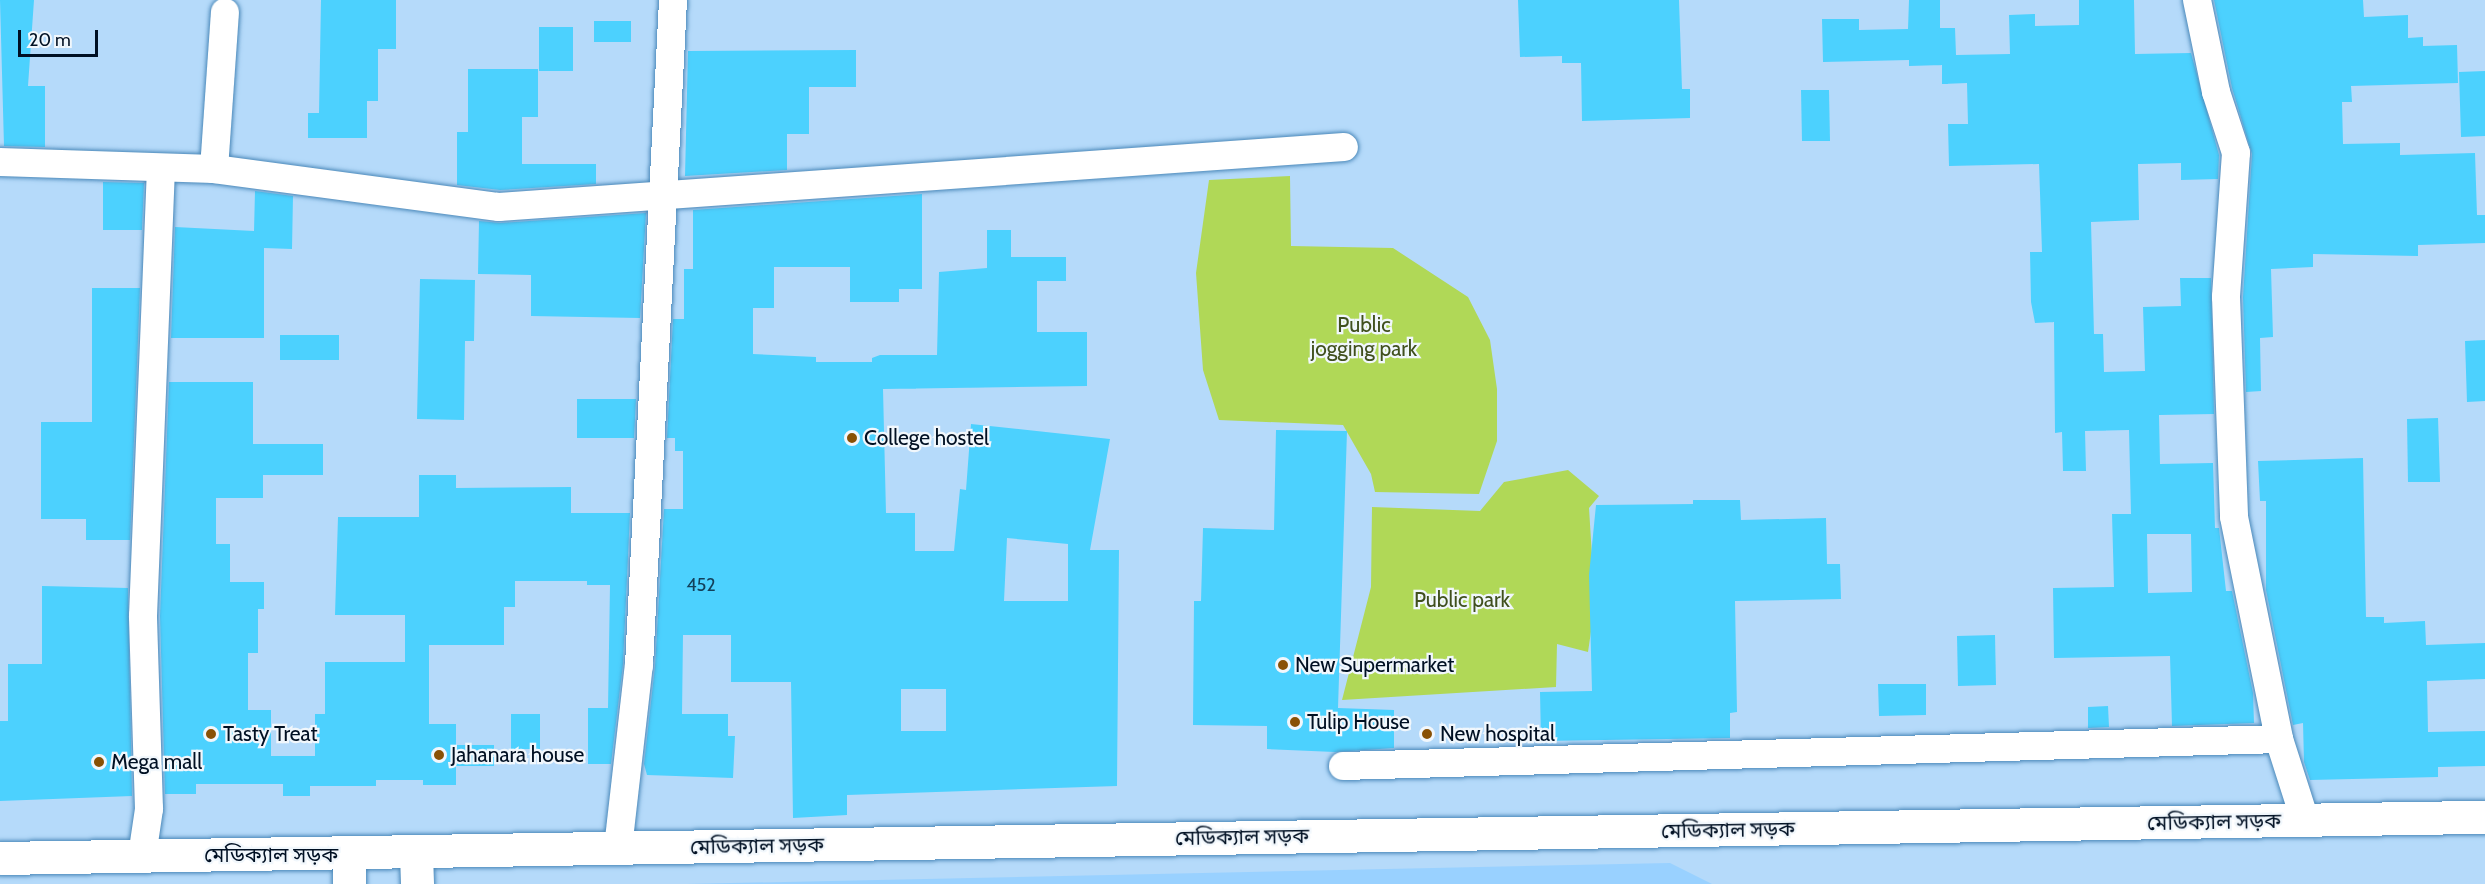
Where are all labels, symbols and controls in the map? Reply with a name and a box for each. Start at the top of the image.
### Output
scale bar [21,18,100,56]
text: 20 m [29,29,71,51]
park label: Public jogging park [1311,312,1417,362]
place label: College hostel [864,425,989,451]
marker: College hostel [845,431,859,445]
house number: 452 [686,574,716,596]
park label: Public park [1414,587,1510,613]
place label: New Supermarket [1295,652,1454,678]
marker: New Supermarket [1276,658,1290,672]
place label: Tulip House [1307,709,1410,735]
marker: Tulip House [1288,715,1302,729]
place label: Tasty Treat [223,721,317,747]
place label: New hospital [1440,721,1555,747]
marker: New hospital [1418,725,1436,743]
marker: Tasty Treat [204,727,218,741]
place label: Jahanara house [451,742,584,768]
marker: Jahanara house [432,748,446,762]
place label: Mega mall [111,749,202,775]
marker: Mega mall [92,755,106,769]
street label: মেডিক্যাল সড়ক [2147,808,2281,836]
street label: মেডিক্যাল সড়ক [1661,816,1795,844]
street label: মেডিক্যাল সড়ক [1175,823,1309,851]
street label: মেডিক্যাল সড়ক [690,832,824,860]
street label: মেডিক্যাল সড়ক [204,842,338,868]

